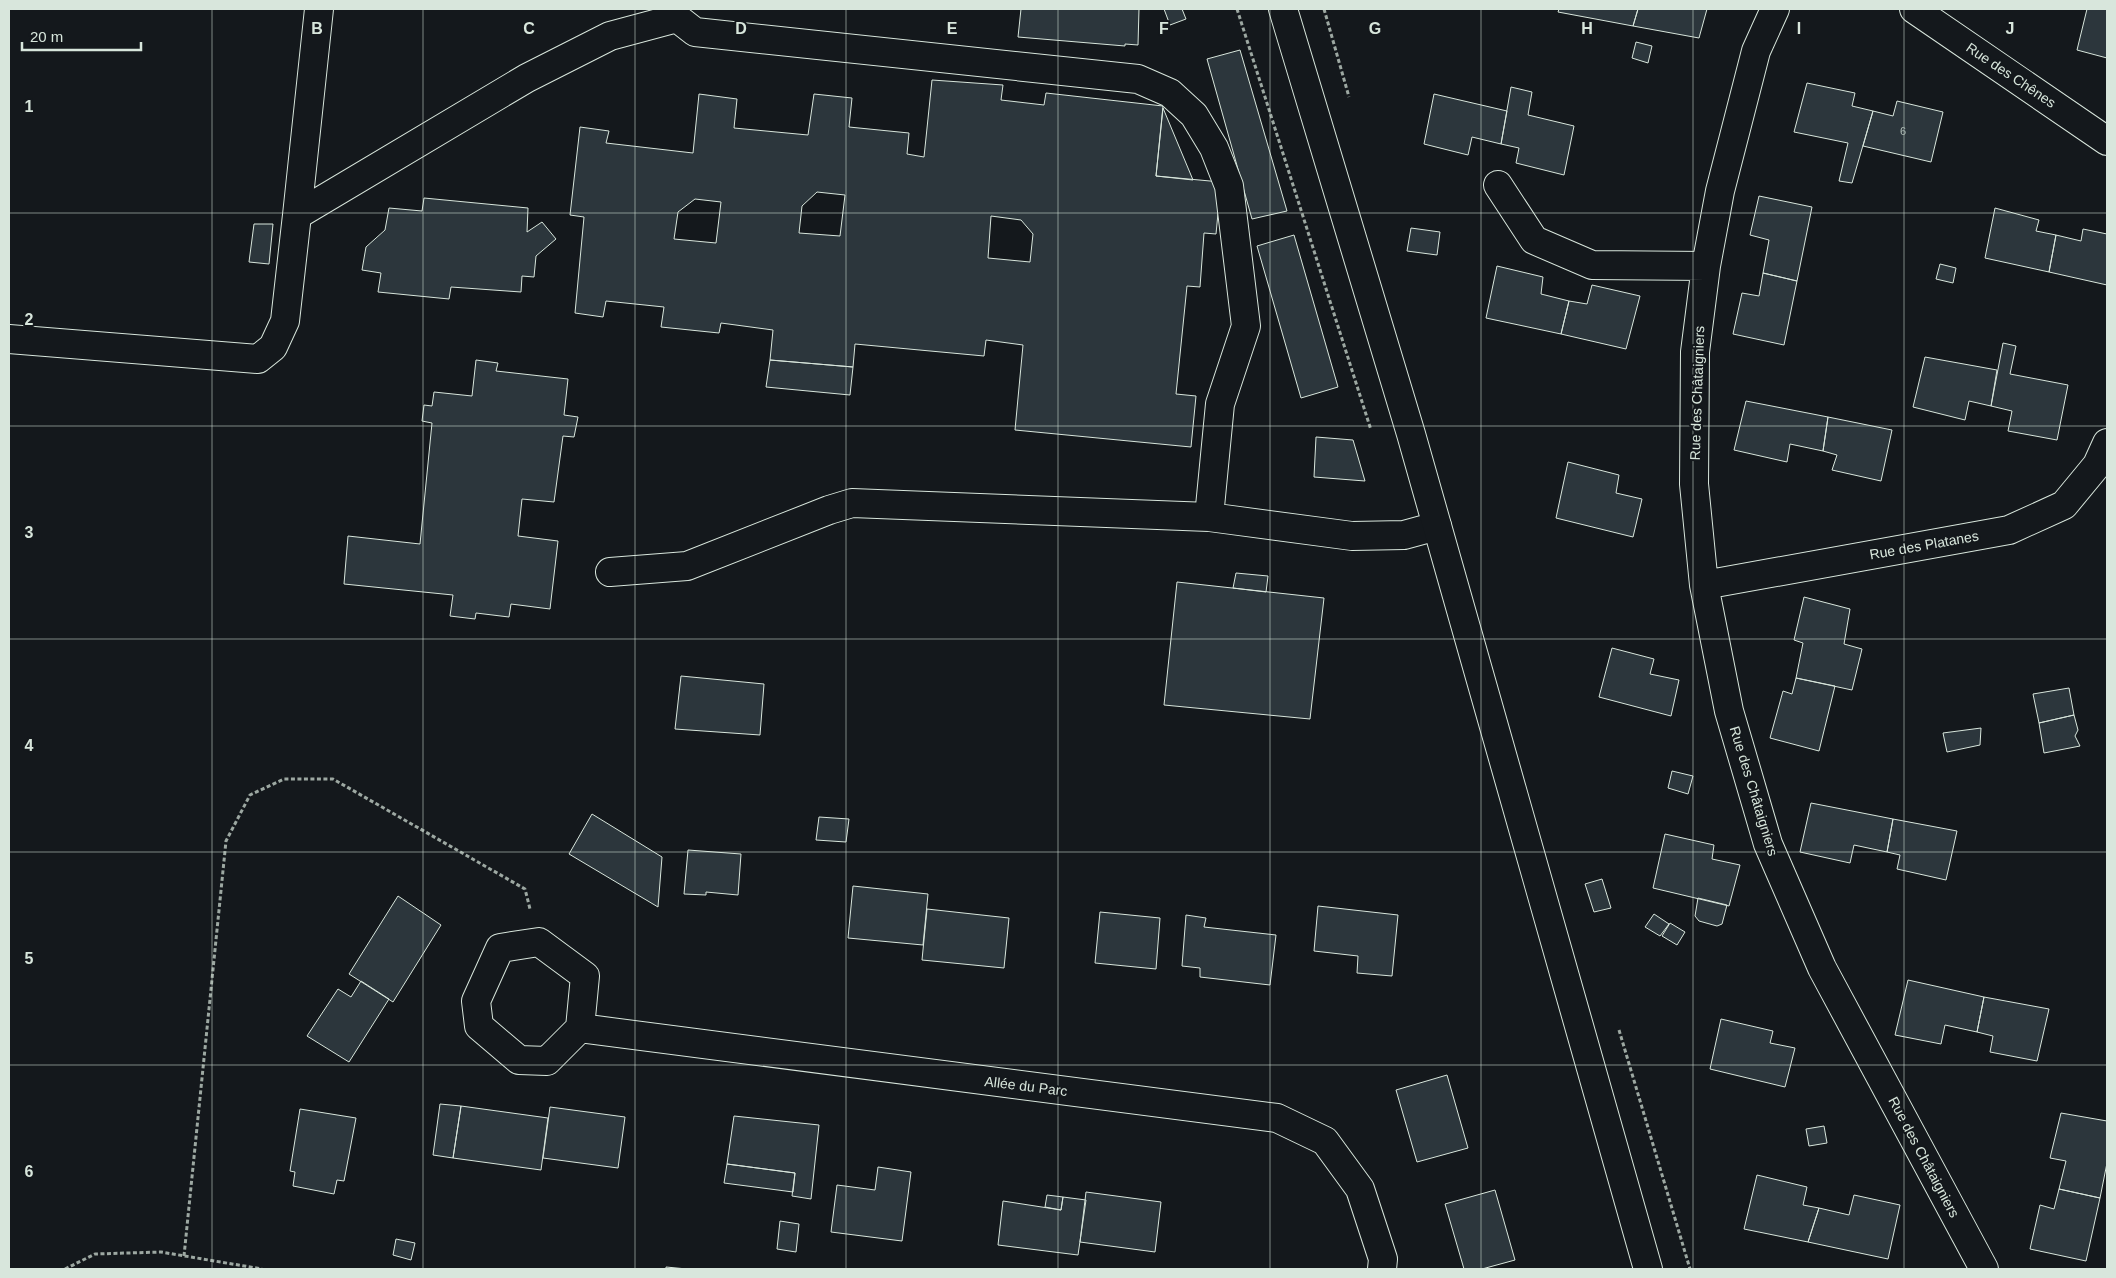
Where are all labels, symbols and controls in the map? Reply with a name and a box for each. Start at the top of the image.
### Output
scale bar [22,20,141,52]
text: B [311,20,323,37]
text: C [523,20,535,37]
text: D [735,20,747,37]
text: E [947,20,958,37]
text: F [1159,20,1169,37]
text: G [1369,20,1381,37]
text: H [1581,20,1593,37]
text: I [1797,20,1801,37]
text: J [2006,20,2014,37]
text: 20 m [30,28,63,45]
street label: Rue des Chênes [1963,39,2059,111]
text: 1 [25,98,34,115]
house number: 6 [1900,125,1906,137]
text: 2 [25,311,34,328]
street label: Rue des Châtaigniers [1687,325,1707,461]
text: 3 [25,524,34,541]
street label: Rue des Platanes [1868,528,1980,562]
street label: Rue des Châtaigniers [1727,724,1781,858]
text: 4 [25,737,34,754]
text: 5 [25,950,34,967]
street label: Allée du Parc [984,1073,1068,1099]
street label: Rue des Châtaigniers [1885,1094,1963,1220]
text: 6 [25,1163,34,1180]

